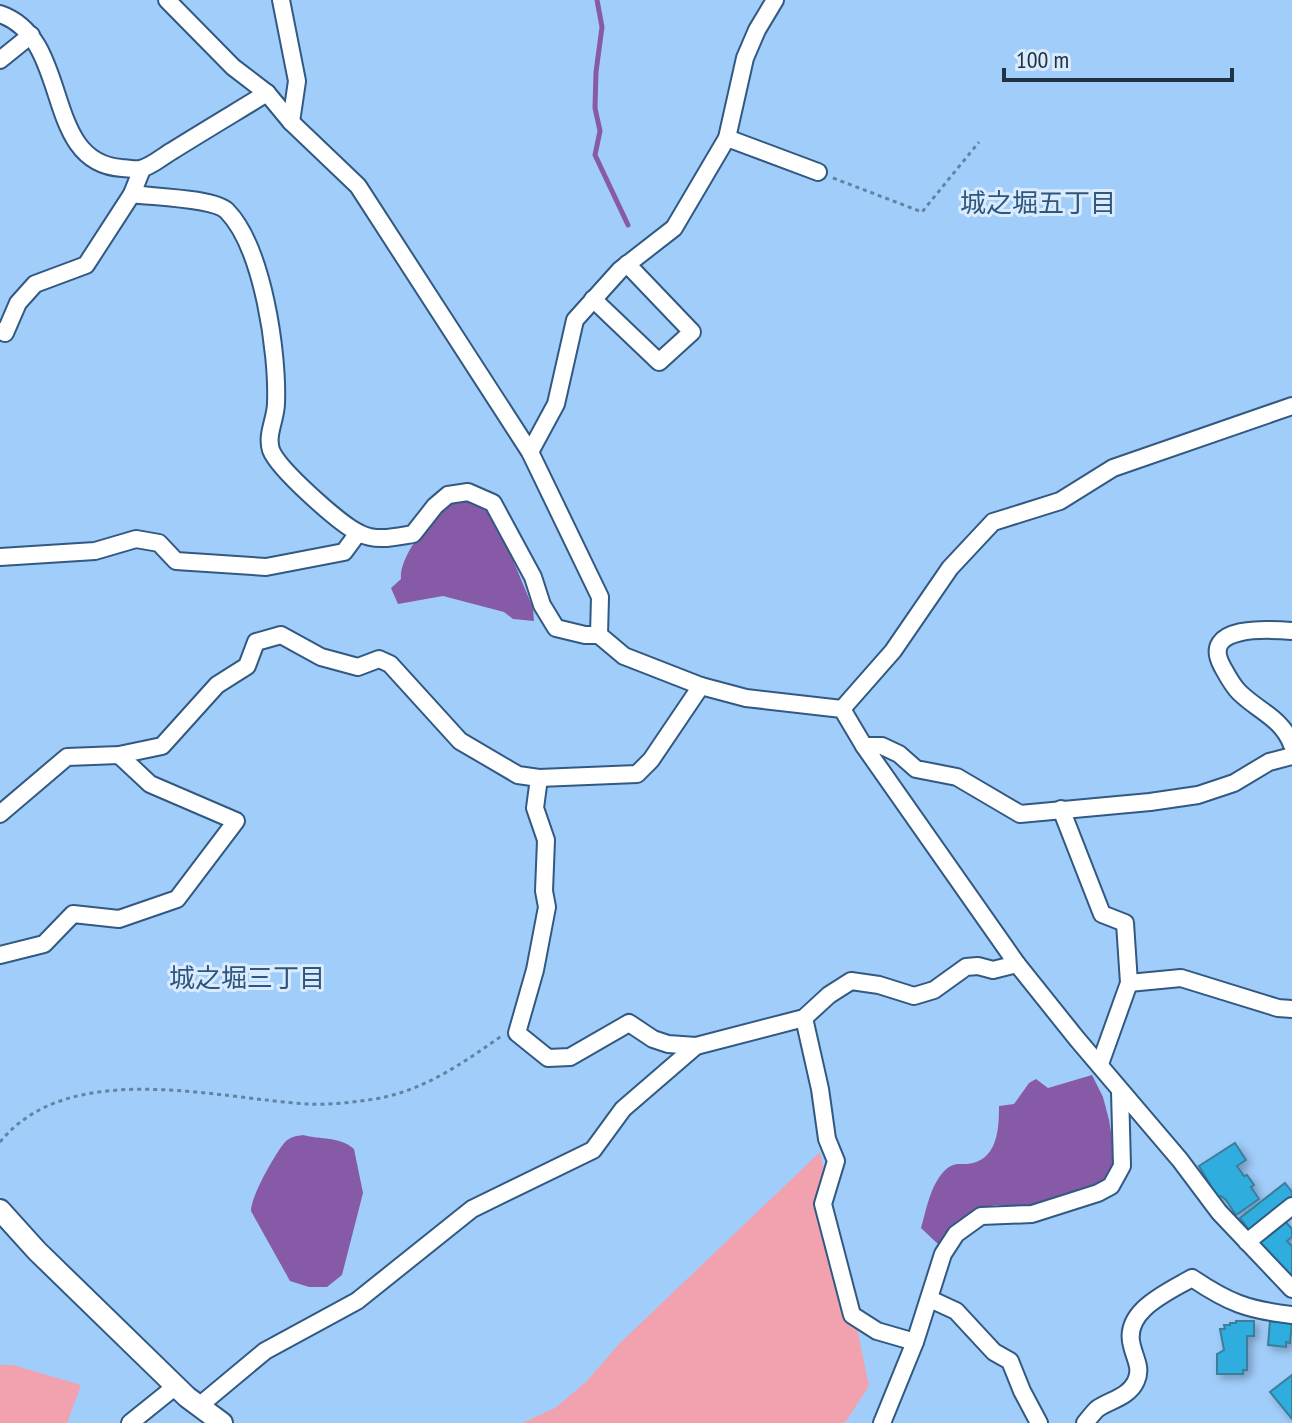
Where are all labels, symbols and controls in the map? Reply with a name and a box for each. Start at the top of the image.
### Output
scale bar [1004,32,1232,82]
text: 100 m [1016,44,1069,75]
district label: 城之堀五丁目 [960,186,1116,219]
district label: 城之堀三丁目 [169,961,325,994]

